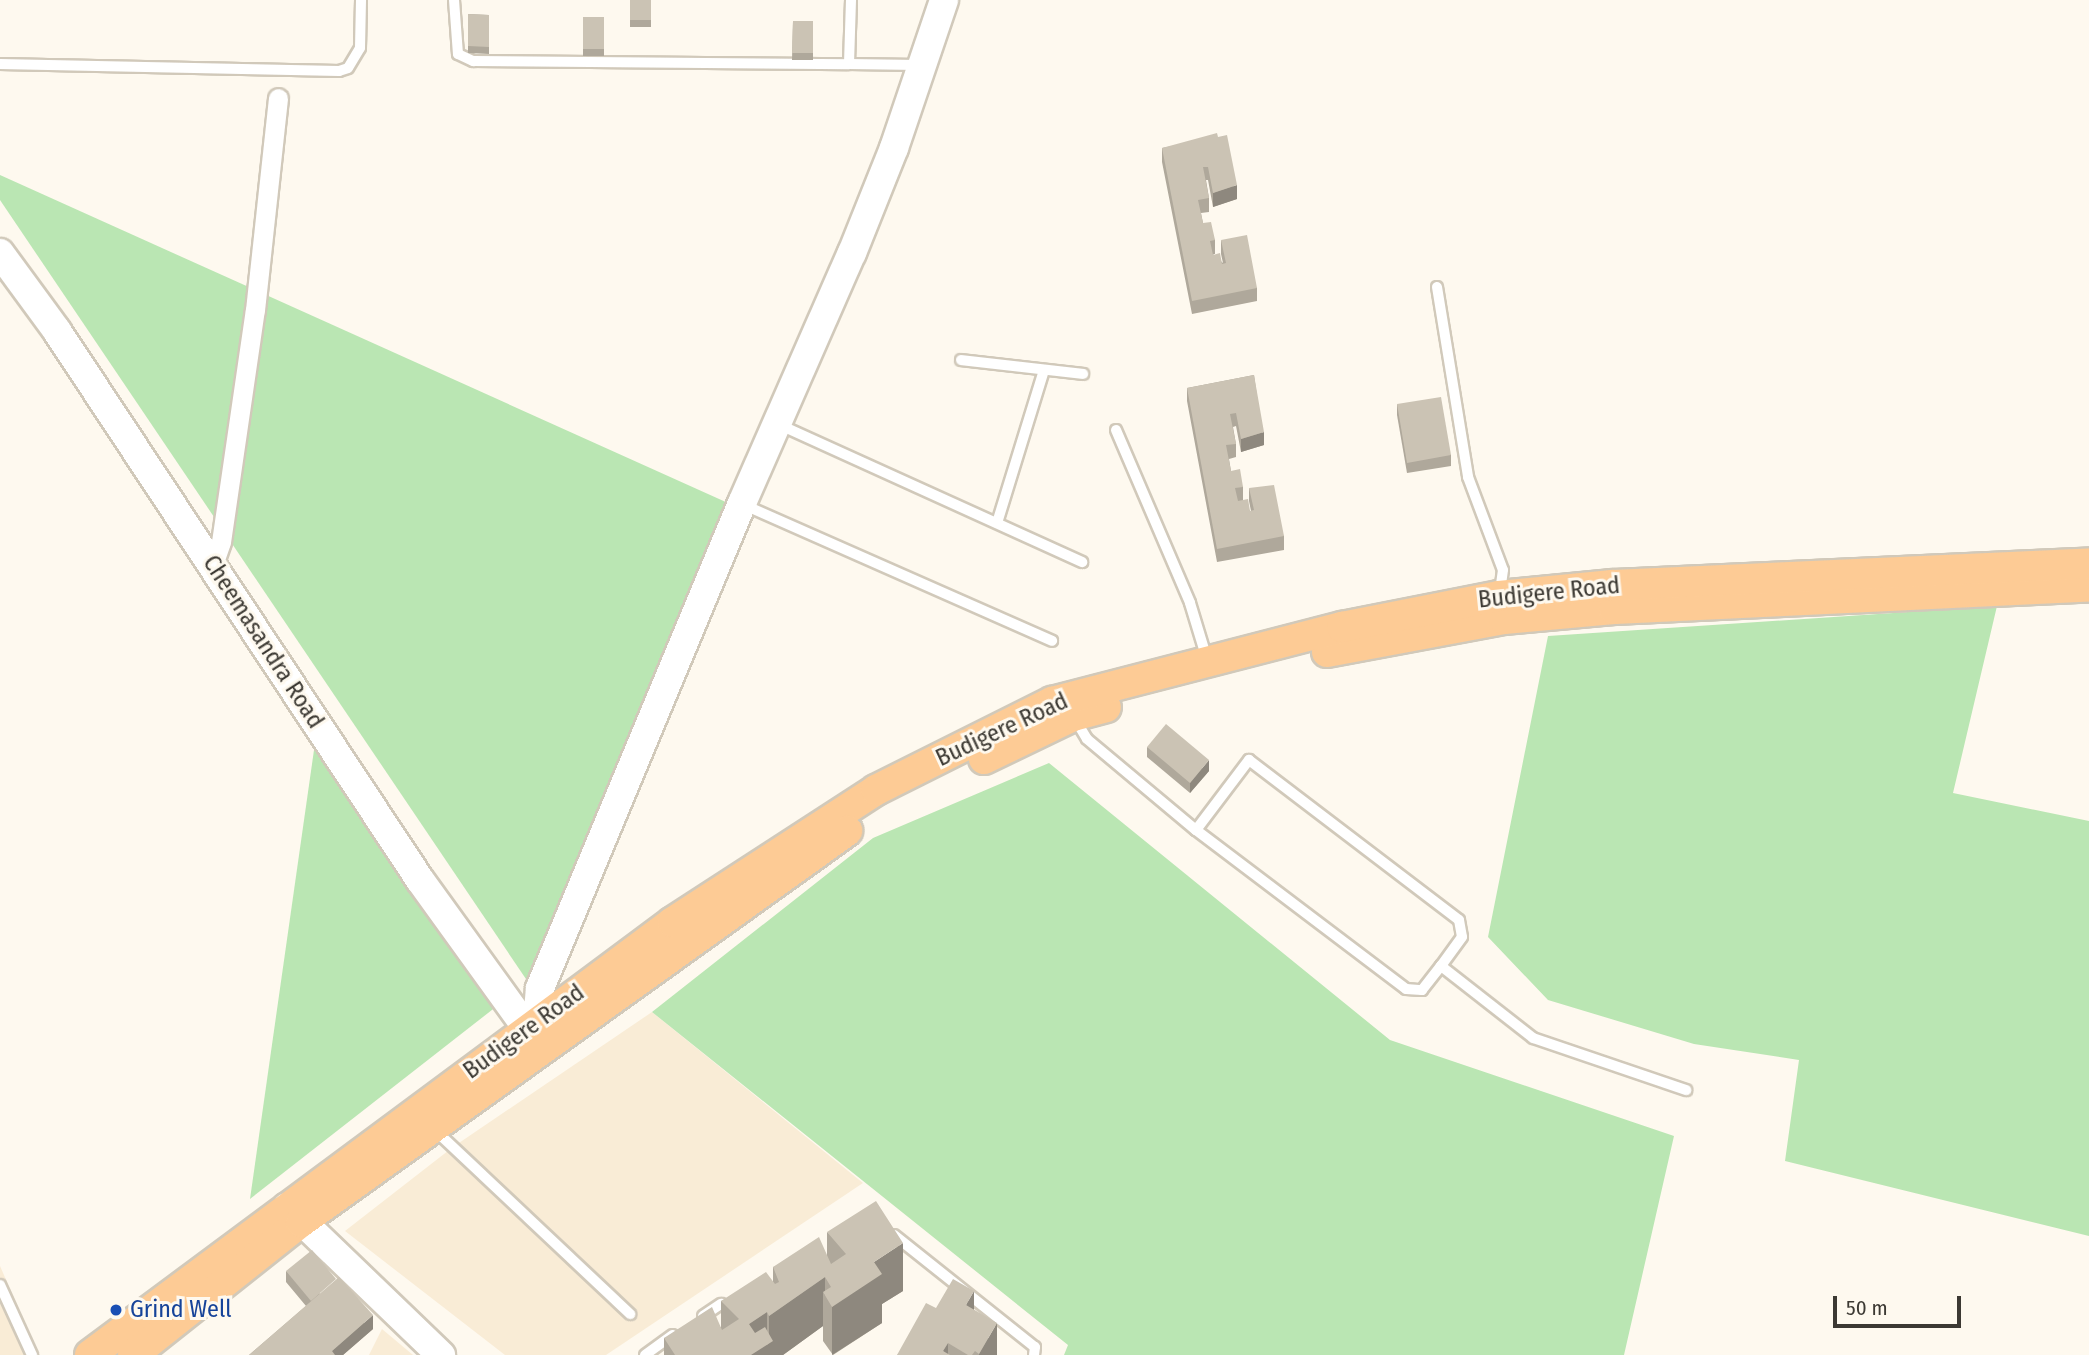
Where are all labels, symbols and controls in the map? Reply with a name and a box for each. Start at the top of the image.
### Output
street label: Cheemasandra Road [196,550,330,734]
street label: Budigere Road [1477,571,1621,615]
street label: Budigere Road [931,687,1073,773]
street label: Budigere Road [458,979,590,1085]
scale bar [1837,1282,1965,1326]
text: 50 m [1846,1295,1888,1321]
place label: Grind Well [130,1296,232,1324]
marker: Grind Well [108,1302,124,1318]

